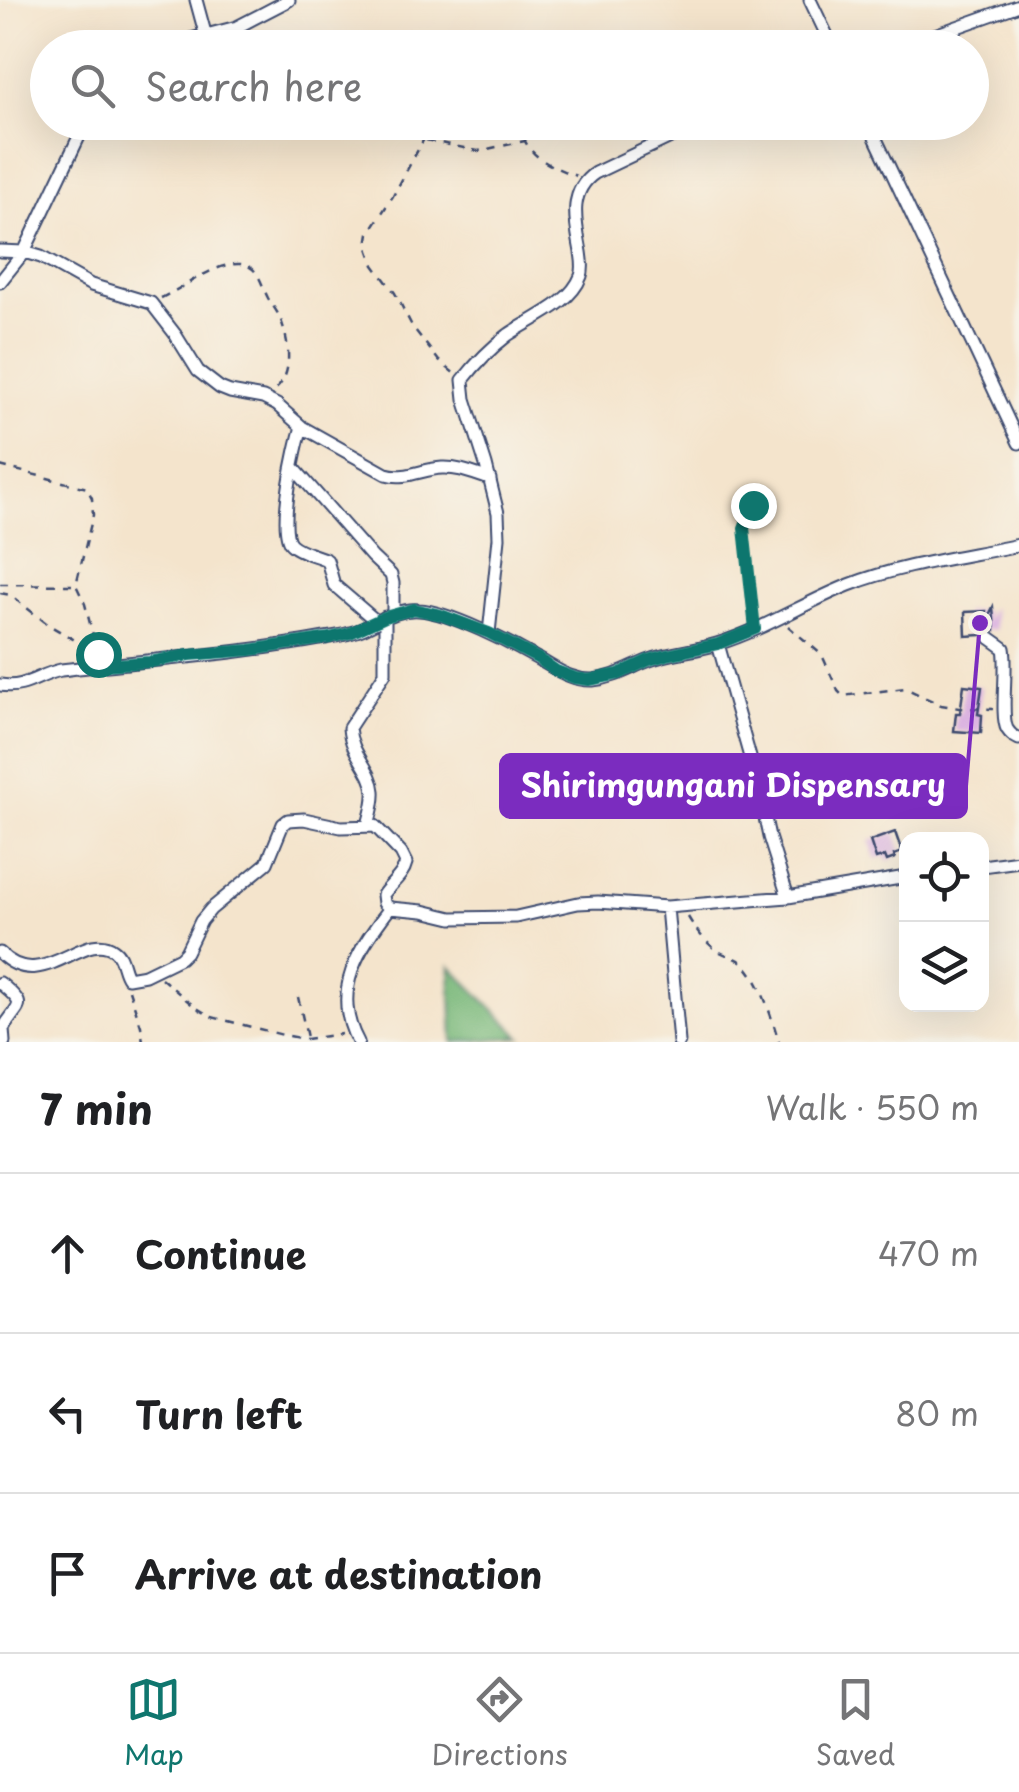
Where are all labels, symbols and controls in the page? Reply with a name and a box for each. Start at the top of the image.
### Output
search box [30,30,989,140]
text: Search here [145,57,362,114]
icon: search [65,58,120,113]
route end [731,483,777,529]
route start [76,632,122,678]
callout: Shirimgungani Dispensary [501,755,966,817]
text: Shirimgungani Dispensary [520,760,946,808]
map controls [899,832,989,1012]
button: locate [899,832,989,922]
button: layers [899,922,989,1012]
text: 7 min [40,1076,153,1139]
text: Walk · 550 m [766,1083,979,1131]
text: Continue [135,1225,306,1282]
icon: ahead [40,1226,95,1281]
text: 470 m [878,1229,979,1277]
text: Turn left [135,1385,303,1442]
icon: left [40,1386,95,1441]
text: 80 m [895,1389,979,1437]
text: Arrive at destination [135,1545,543,1602]
icon: arrive [40,1546,95,1601]
tab: Map [124,1672,184,1775]
tab: Directions [432,1672,568,1775]
tab: Saved [816,1672,895,1775]

